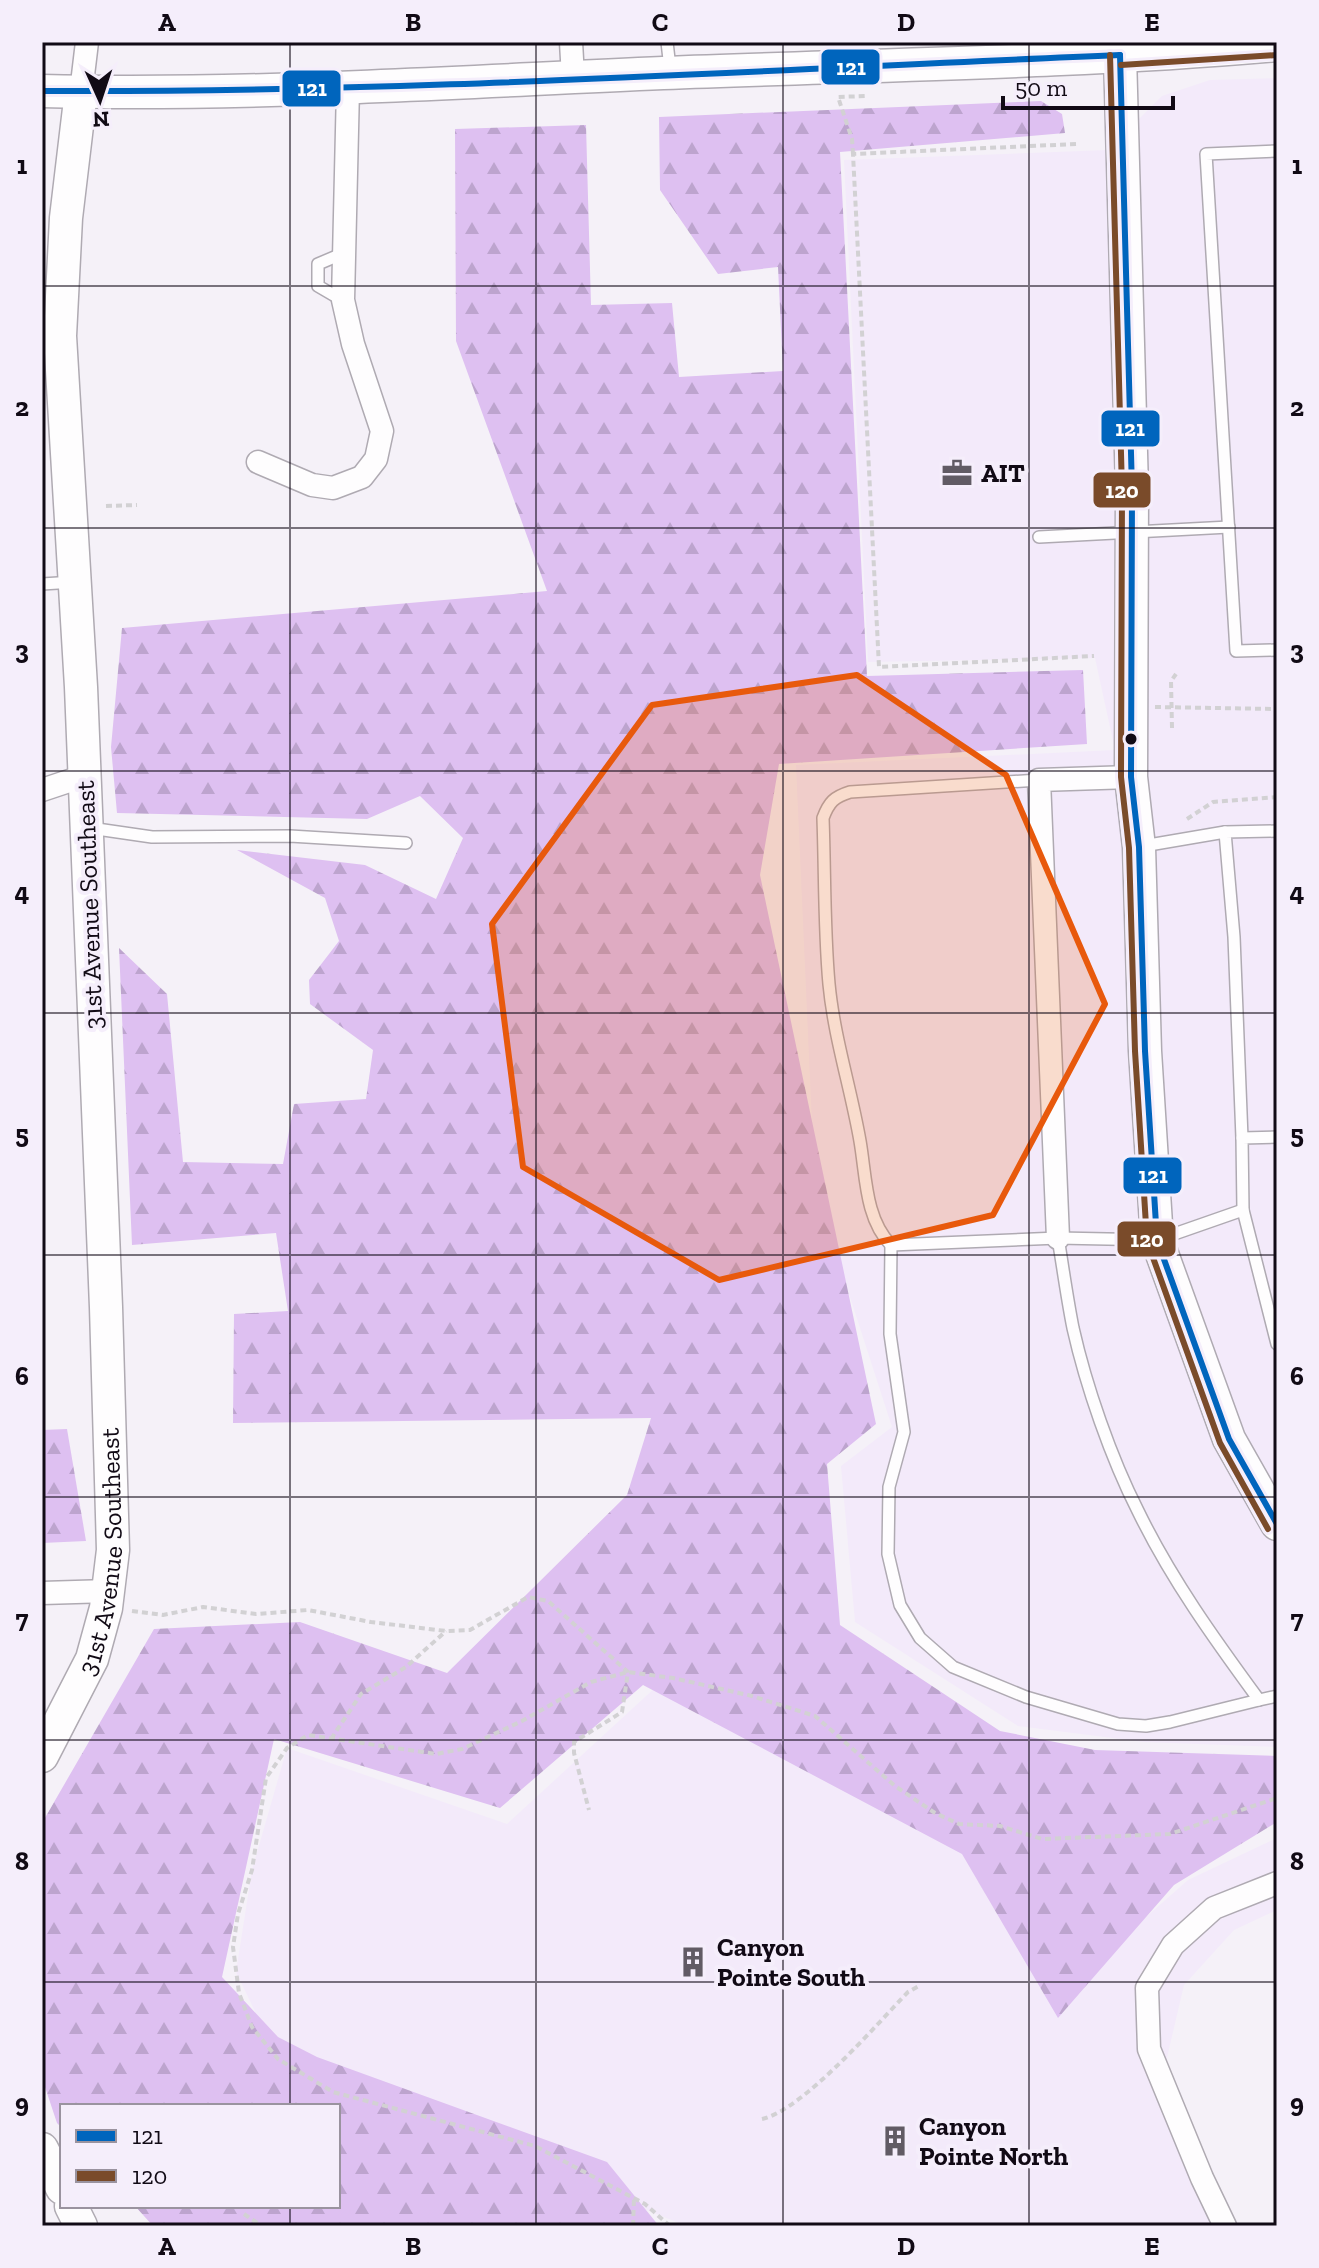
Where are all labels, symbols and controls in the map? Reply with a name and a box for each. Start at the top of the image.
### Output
text: A [158,6,176,38]
text: B [405,6,421,38]
text: C [652,6,668,38]
text: D [897,6,915,38]
text: E [1144,6,1160,38]
line badge: 121 [820,48,881,86]
text: 121 [836,54,866,81]
north arrow [60,60,140,140]
scale bar [1003,60,1173,110]
line badge: 121 [281,69,342,108]
text: 50 m [1015,73,1068,102]
text: 121 [297,75,327,102]
text: N [92,106,110,133]
text: 1 [17,149,28,181]
text: 1 [1292,149,1303,181]
text: 2 [15,391,29,423]
text: 2 [1290,391,1304,423]
line badge: 121 [1100,409,1161,448]
text: 121 [1115,415,1145,442]
office icon: AIT [940,456,974,490]
place label: AIT [981,457,1025,489]
line badge: 120 [1092,471,1152,509]
text: 120 [1105,477,1139,504]
text: 3 [15,634,29,666]
text: 3 [1290,634,1304,666]
unlabelled marker [1123,731,1139,747]
street label: 31st Avenue Southeast [69,780,109,1030]
text: 4 [15,876,30,908]
text: 4 [1290,876,1305,908]
text: 5 [15,1118,29,1150]
text: 5 [1290,1118,1304,1150]
line badge: 121 [1122,1156,1183,1195]
text: 121 [1138,1162,1168,1189]
line badge: 120 [1116,1220,1177,1258]
text: 120 [1130,1226,1164,1253]
text: 6 [15,1360,29,1392]
text: 6 [1290,1360,1304,1392]
street label: 31st Avenue Southeast [71,1427,129,1680]
text: 7 [16,1603,29,1635]
text: 7 [1291,1603,1304,1635]
text: 8 [15,1845,29,1877]
text: 8 [1290,1845,1304,1877]
place label: Canyon Pointe South [717,1931,865,1993]
building icon: Canyon Pointe South [676,1945,710,1979]
text: 9 [15,2087,29,2119]
text: 9 [1290,2087,1304,2119]
legend [60,2104,340,2208]
place label: Canyon Pointe North [919,2110,1068,2172]
text: 121 [132,2121,163,2150]
building icon: Canyon Pointe North [878,2124,912,2158]
text: 120 [132,2161,167,2190]
text: A [158,2230,176,2262]
text: B [405,2230,421,2262]
text: C [652,2230,668,2262]
text: D [897,2230,915,2262]
text: E [1144,2230,1160,2262]

